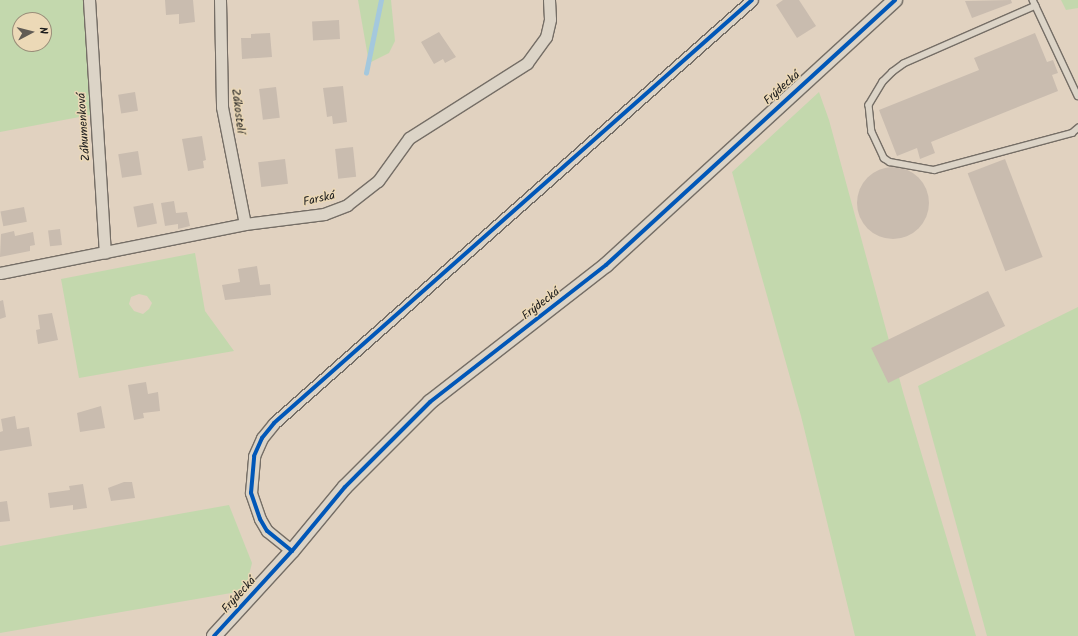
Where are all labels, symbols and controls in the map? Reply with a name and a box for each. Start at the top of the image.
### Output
north arrow [12,12,52,52]
text: N [34,26,52,35]
street label: Frýdecká [761,68,803,108]
street label: Zákostelí [228,88,248,134]
street label: Záhumenková [74,92,94,162]
street label: Farská [302,188,336,210]
street label: Frýdecká [519,285,563,323]
street label: Frýdecká [219,574,259,616]

